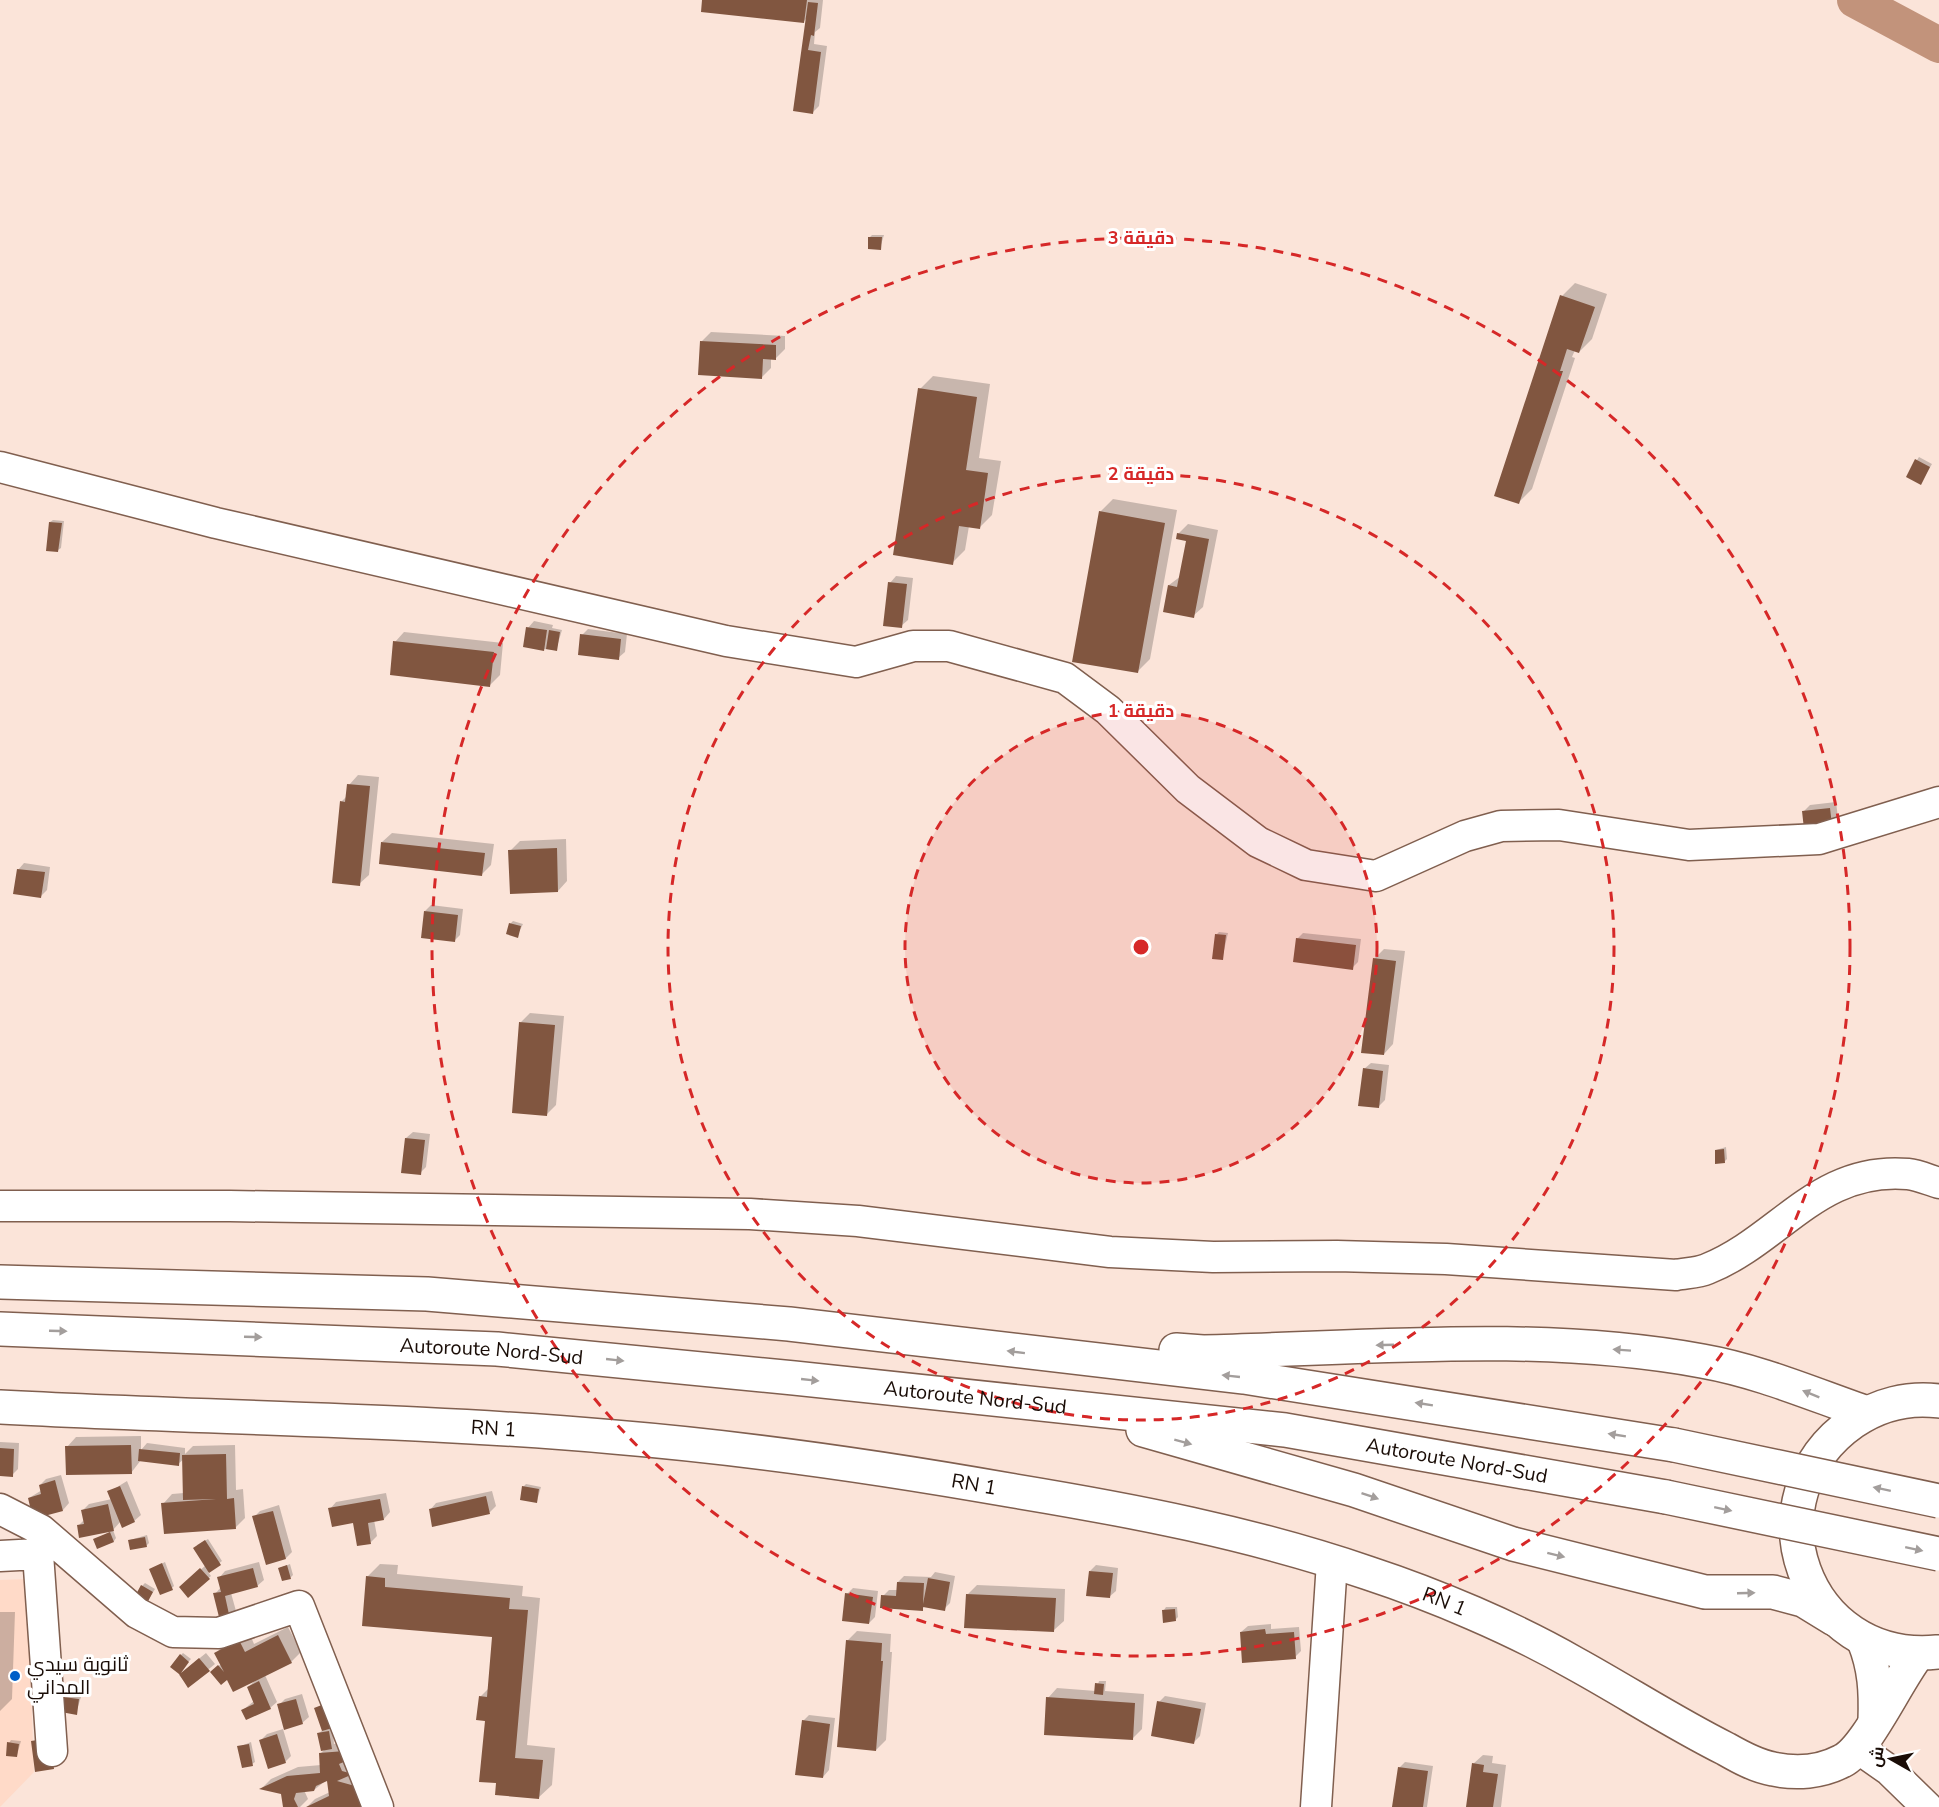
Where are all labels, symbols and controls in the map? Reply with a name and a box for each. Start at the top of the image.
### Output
text: 3 دقيقة [1108,226,1174,250]
text: 2 دقيقة [1108,462,1174,486]
text: 1 دقيقة [1108,699,1174,723]
centre of rings [1131,937,1151,957]
one-way arrow [49,1326,68,1335]
one-way arrow [244,1332,263,1342]
street label: Autoroute Nord-Sud [399,1332,584,1371]
one-way arrow [1376,1341,1395,1350]
one-way arrow [1613,1345,1632,1355]
one-way arrow [1007,1347,1026,1356]
one-way arrow [606,1356,625,1365]
one-way arrow [1222,1371,1241,1381]
street label: Autoroute Nord-Sud [882,1374,1068,1420]
one-way arrow [800,1375,819,1385]
one-way arrow [1802,1389,1820,1399]
one-way arrow [1414,1399,1433,1408]
street label: RN 1 [470,1413,517,1443]
street label: Autoroute Nord-Sud [1364,1431,1550,1489]
one-way arrow [1607,1431,1626,1440]
one-way arrow [1174,1437,1192,1447]
street label: RN 1 [949,1467,999,1501]
one-way arrow [1872,1484,1891,1493]
one-way arrow [1361,1492,1379,1502]
one-way arrow [1714,1505,1733,1514]
one-way arrow [1905,1545,1924,1554]
one-way arrow [1547,1551,1565,1560]
street label: RN 1 [1419,1580,1471,1622]
one-way arrow [1737,1589,1756,1598]
place label: ثانوية سيدي المداني [27,1651,129,1703]
marker: ثانوية سيدي المداني [8,1669,22,1683]
north arrow [1861,1729,1921,1789]
text: ش [1865,1745,1890,1769]

